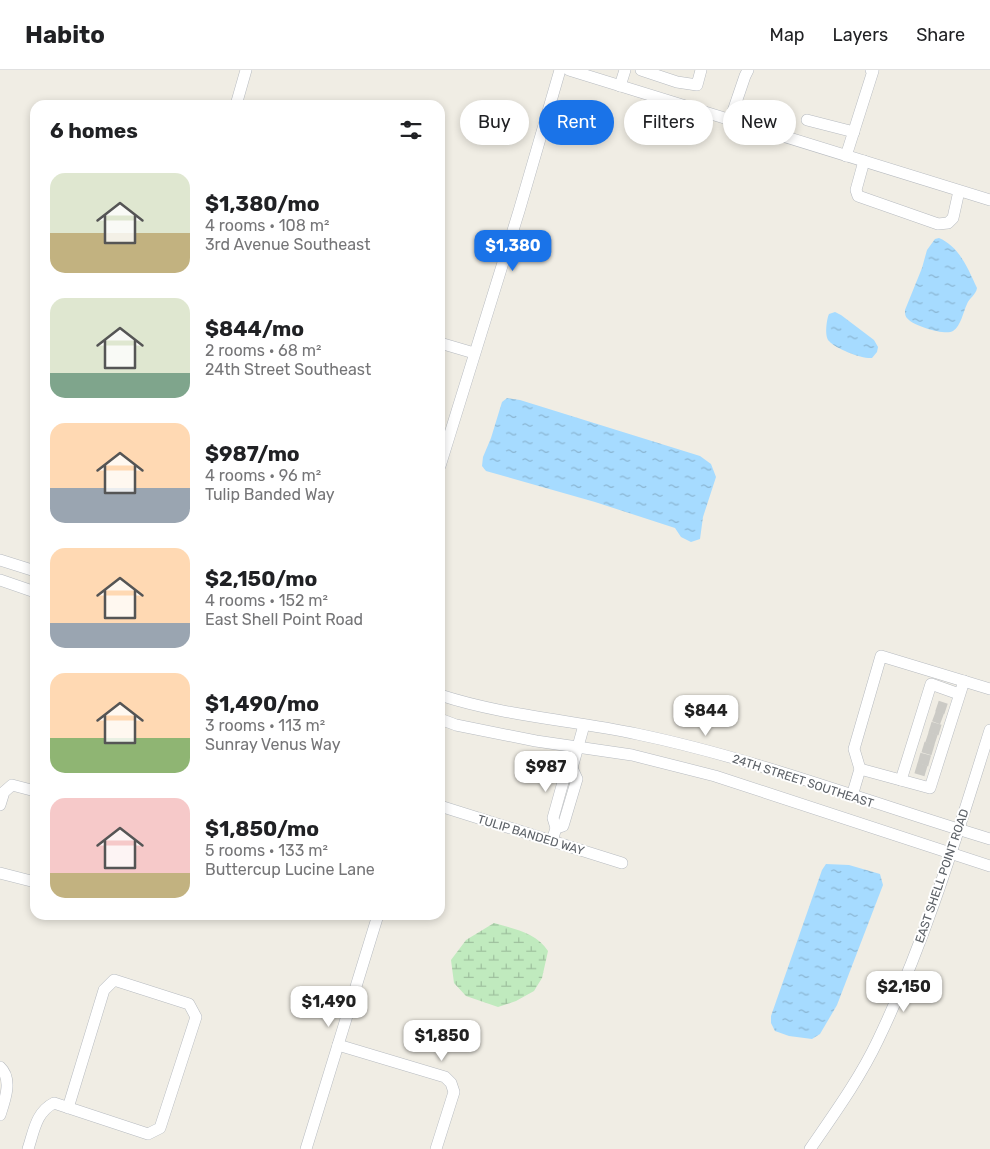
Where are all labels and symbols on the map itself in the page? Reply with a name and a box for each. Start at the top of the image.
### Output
pin: $1,380 [472,230,554,272]
pin: $844 [676,694,736,737]
pin: $987 [516,750,576,793]
street label: 24TH STREET SOUTHEAST [730,751,876,811]
street label: EAST SHELL POINT ROAD [912,807,972,945]
street label: TULIP BANDED WAY [476,812,586,858]
pin: $2,150 [863,970,945,1013]
pin: $1,490 [288,986,370,1028]
pin: $1,850 [401,1020,483,1062]

